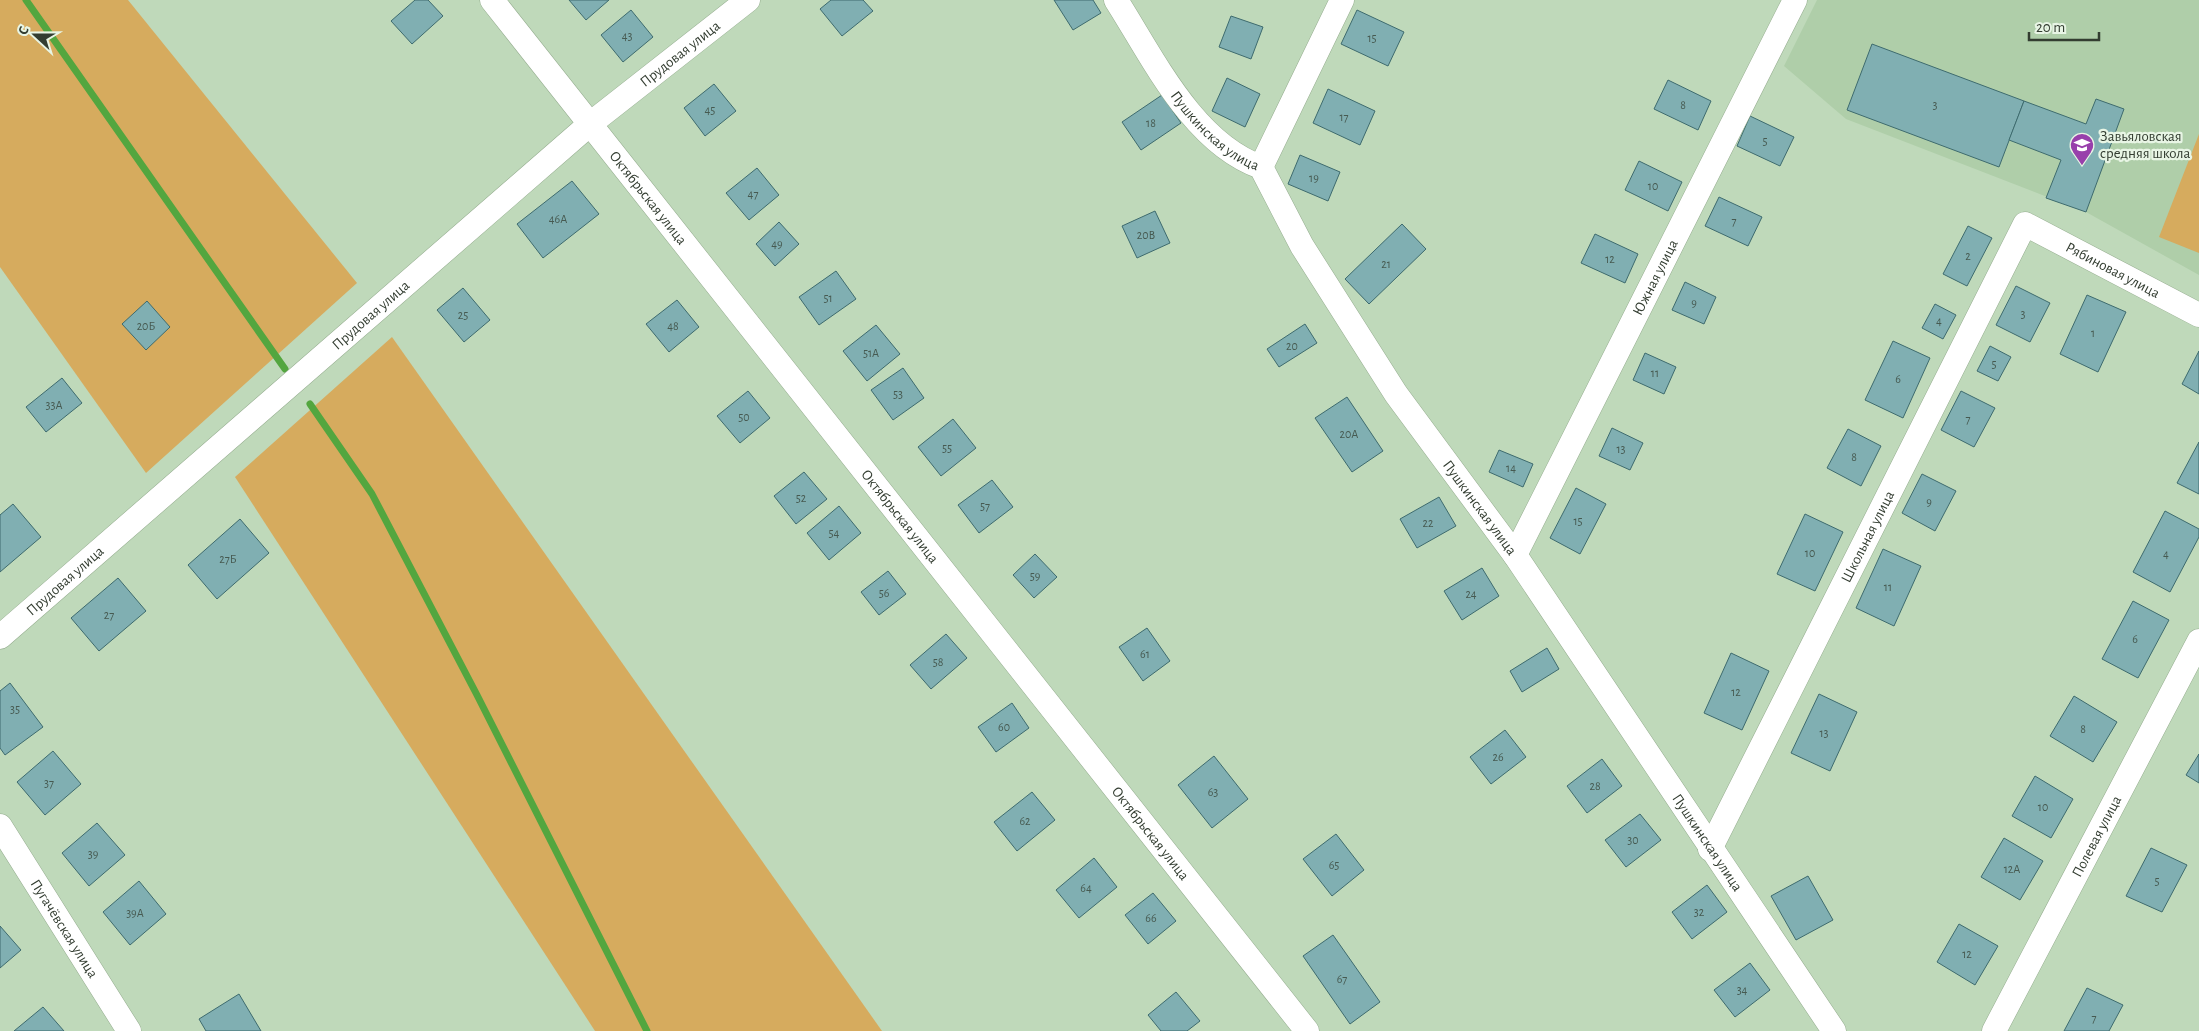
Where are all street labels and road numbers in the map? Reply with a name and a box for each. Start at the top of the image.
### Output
street label: Прудовая улица [637,18,723,89]
street label: Пушкинская улица [1168,88,1261,173]
street label: Октябрьская улица [607,148,690,248]
street label: Южная улица [1630,237,1681,318]
street label: Рябиновая улица [2063,239,2162,301]
street label: Прудовая улица [329,277,412,352]
street label: Пушкинская улица [1440,457,1520,558]
street label: Октябрьская улица [859,466,942,566]
street label: Школьная улица [1838,488,1897,585]
street label: Прудовая улица [23,543,107,618]
street label: Октябрьская улица [1109,783,1192,883]
street label: Пушкинская улица [1670,791,1746,894]
street label: Полевая улица [2069,793,2124,879]
street label: Пугачёвская улица [28,877,101,980]

